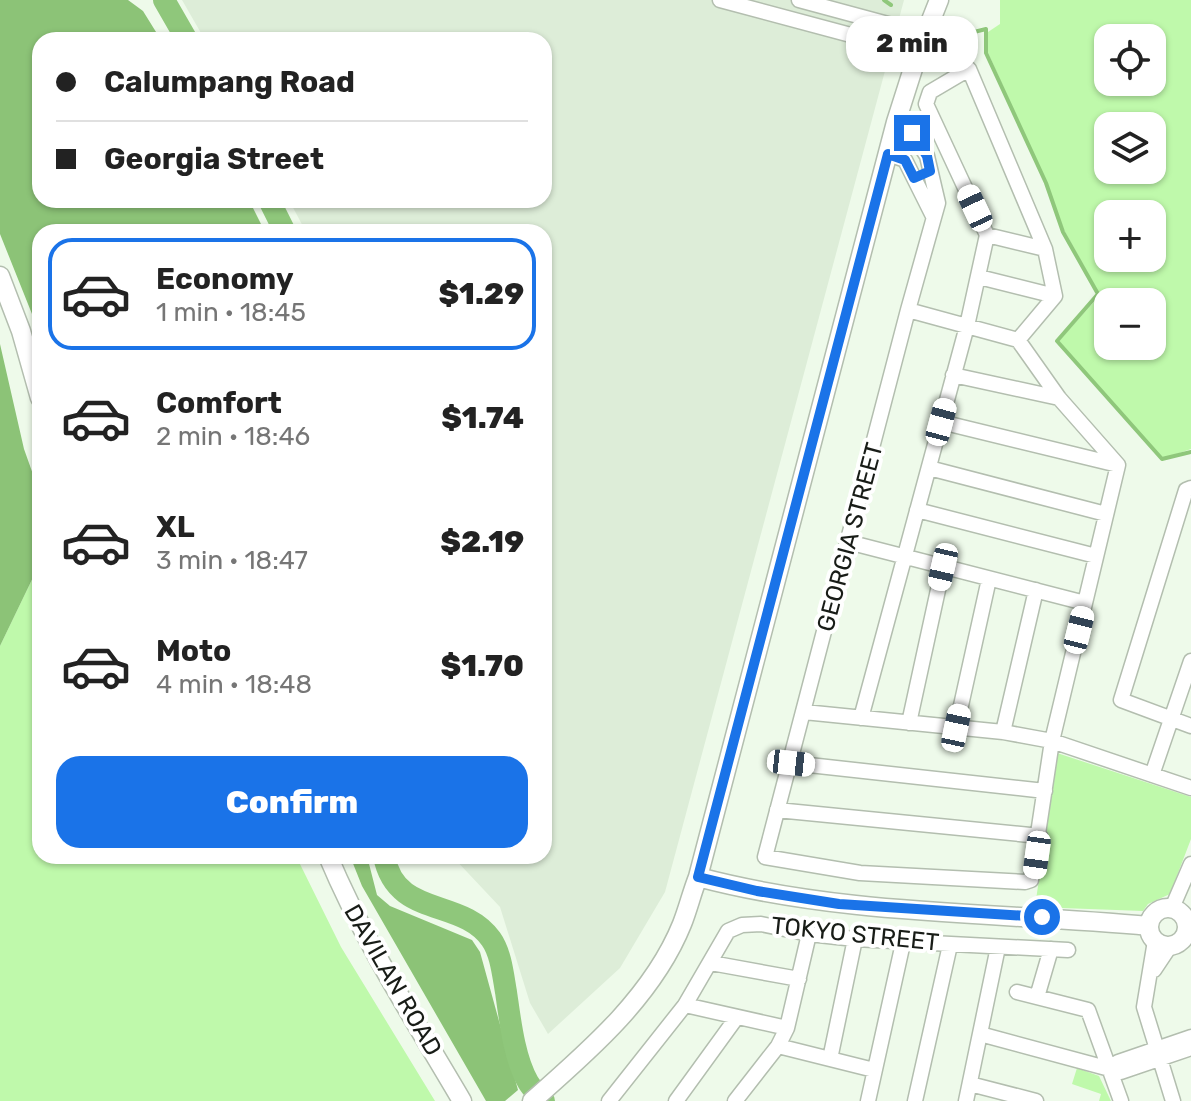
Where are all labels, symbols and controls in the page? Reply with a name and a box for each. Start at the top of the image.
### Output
callout: 2 min [846,17,978,73]
map controls [1094,24,1166,360]
button: locate [1094,24,1166,96]
text: 2 min [876,28,948,59]
text: Calumpang Road [104,64,355,100]
button: layers [1094,112,1166,184]
route end [894,115,930,151]
text: Georgia Street [104,141,324,177]
car [954,181,996,235]
button: + [1094,200,1166,272]
icon: car [60,258,132,330]
text: Economy [156,261,294,297]
text: $1.29 [438,276,524,312]
button: − [1094,288,1166,360]
text: 1 min · 18:45 [156,297,306,328]
icon: car [60,382,132,454]
text: Comfort [156,385,282,421]
car [923,396,959,448]
text: $1.74 [441,400,524,436]
text: 2 min · 18:46 [156,421,310,452]
street label: GEORGIA STREET [811,439,889,634]
icon: car [60,506,132,578]
text: XL [156,509,195,545]
text: $2.19 [440,524,524,560]
car [926,541,960,593]
text: 3 min · 18:47 [156,545,308,576]
car [1062,604,1096,656]
icon: car [60,630,132,702]
text: Moto [156,633,231,669]
text: $1.70 [441,648,524,684]
text: 4 min · 18:48 [156,669,312,700]
car [939,702,973,754]
car [766,749,816,777]
button: Confirm [56,756,528,848]
car [1022,830,1052,880]
street label: DAVILAN ROAD [338,899,448,1061]
route start [1024,899,1060,935]
street label: TOKYO STREET [770,911,940,957]

